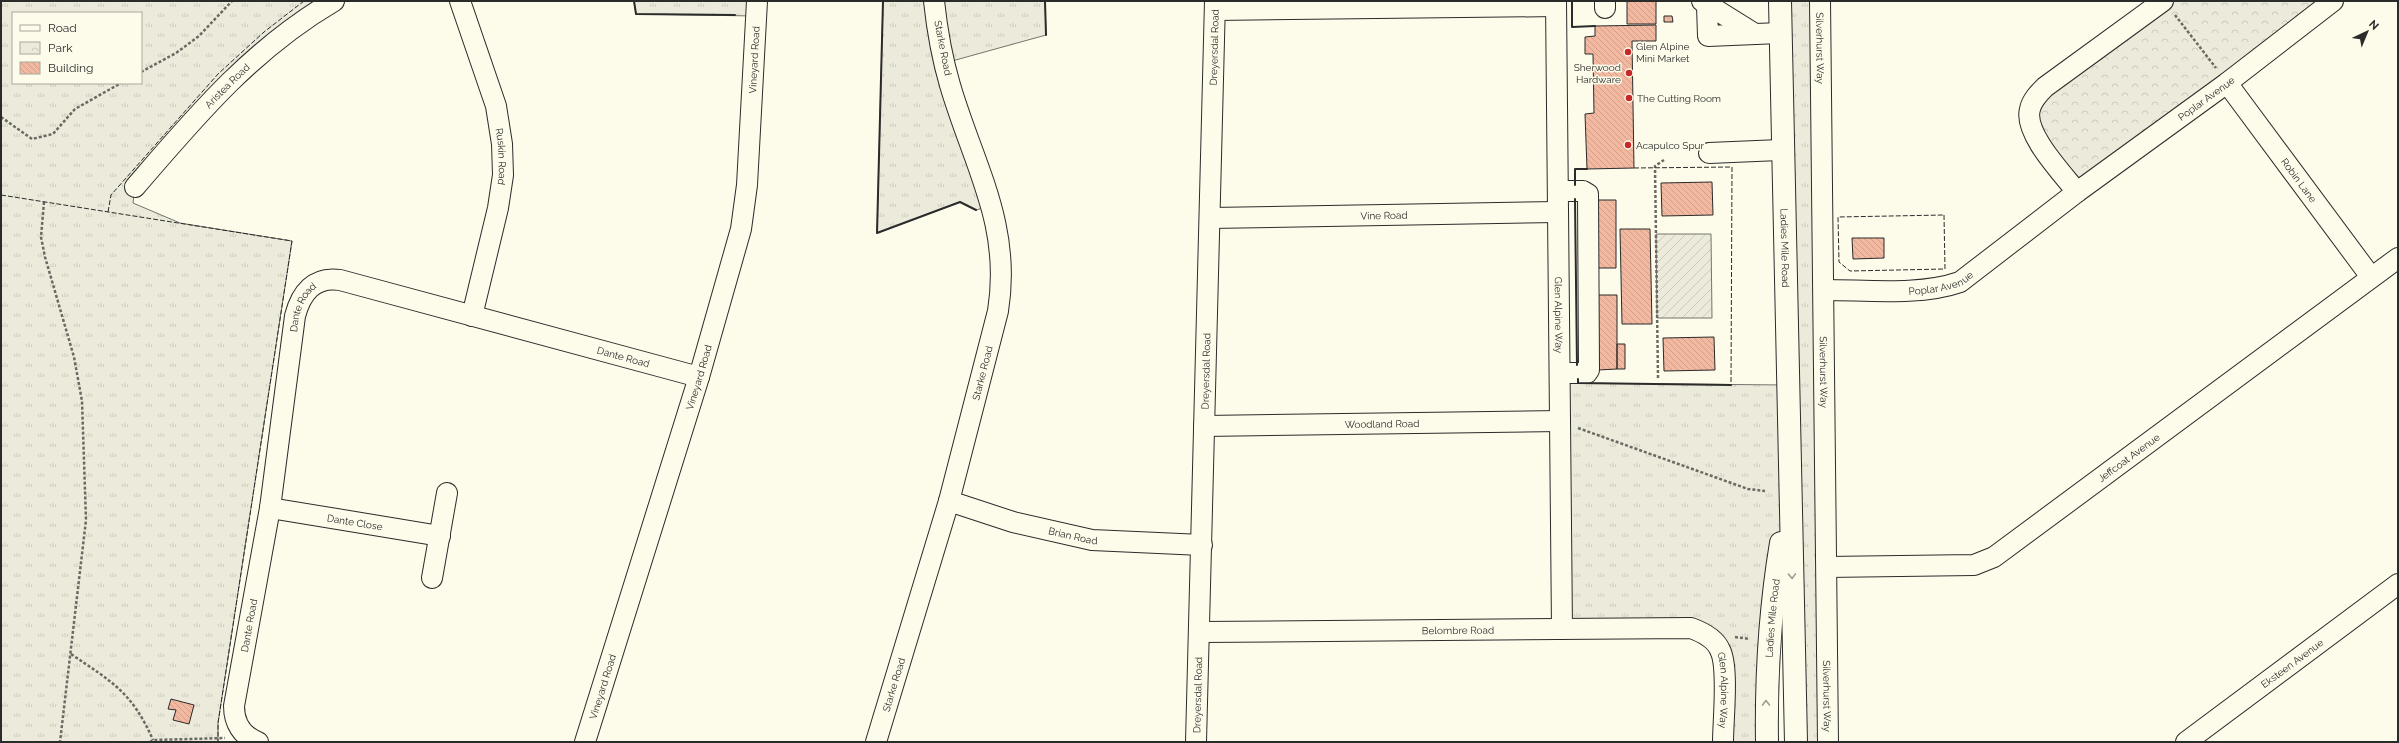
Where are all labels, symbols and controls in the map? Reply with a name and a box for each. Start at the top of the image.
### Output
street label: Dreyersdal Road [1207,9,1220,86]
legend [12,12,142,84]
street label: Silverhurst Way [1815,12,1826,84]
north arrow [2347,12,2387,52]
text: N [2366,18,2381,33]
street label: Starke Road [932,20,954,76]
text: Road [48,21,77,35]
street label: Vineyard Road [746,26,761,94]
text: Park [48,41,73,55]
place label: Glen Alpine Mini Market [1636,41,1690,64]
marker: Glen Alpine Mini Market [1623,47,1633,57]
text: Building [48,61,94,75]
street label: Aristea Road [202,61,252,110]
place label: Sherwood Hardware [1574,62,1621,85]
marker: Sherwood Hardware [1624,68,1634,78]
street label: Poplar Avenue [2176,74,2236,122]
marker: The Cutting Room [1624,93,1634,103]
place label: The Cutting Room [1637,93,1721,104]
street label: Ruskin Road [494,127,509,186]
marker: Acapulco Spur [1623,140,1633,150]
place label: Acapulco Spur [1636,140,1704,151]
street label: Robin Lane [2279,156,2319,204]
street label: Ladies Mile Road [1779,208,1792,288]
street label: Vine Road [1360,209,1408,221]
street label: Poplar Avenue [1908,269,1975,296]
street label: Glen Alpine Way [1553,277,1565,354]
street label: Dante Road [287,280,318,333]
street label: Dreyersdal Road [1199,333,1212,409]
street label: Silverhurst Way [1818,336,1830,408]
street label: Vineyard Road [684,343,713,411]
street label: Dante Road [596,344,651,369]
street label: Starke Road [970,345,994,401]
street label: Woodland Road [1345,417,1419,430]
street label: Jeffcoat Avenue [2096,431,2162,484]
street label: Dante Close [326,512,384,532]
street label: Brian Road [1047,525,1098,546]
one-way arrow [1788,573,1796,579]
street label: Ladies Mile Road [1763,578,1781,658]
street label: Dante Road [238,598,259,653]
street label: Belombre Road [1422,624,1494,636]
street label: Eksteen Avenue [2259,636,2325,690]
street label: Glen Alpine Way [1716,651,1730,729]
street label: Vineyard Road [587,653,618,720]
street label: Starke Road [880,656,907,713]
street label: Dreyersdal Road [1191,657,1204,733]
street label: Silverhurst Way [1822,660,1833,732]
one-way arrow [1762,700,1771,706]

